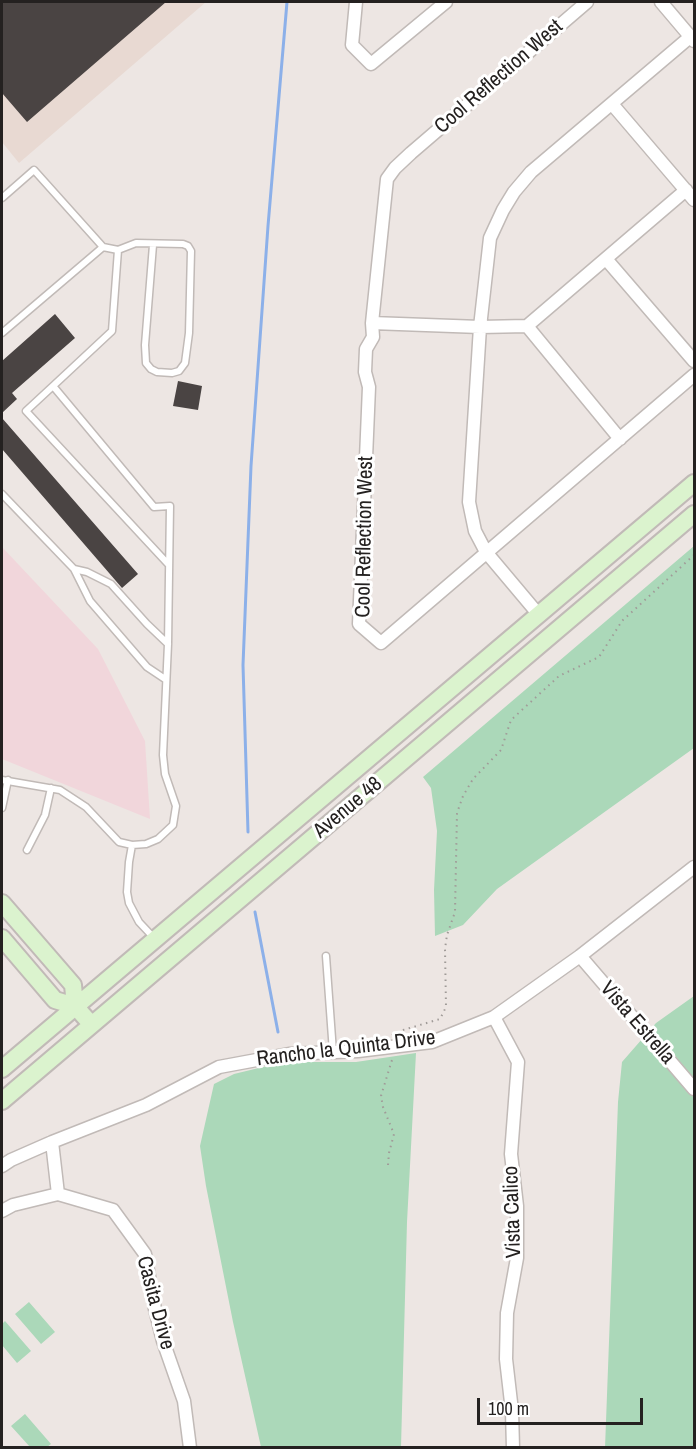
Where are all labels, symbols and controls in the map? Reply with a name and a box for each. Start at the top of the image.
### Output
street label: Cool Reflection West [430,15,568,139]
street label: Cool Reflection West [351,456,379,618]
street label: Avenue 48 [308,772,388,844]
street label: Vista Estrella [594,977,680,1069]
street label: Rancho la Quinta Drive [255,1026,437,1072]
street label: Vista Calico [499,1165,527,1259]
street label: Casita Drive [130,1254,180,1352]
scale bar [480,1386,646,1424]
text: 100 m [488,1396,529,1421]

